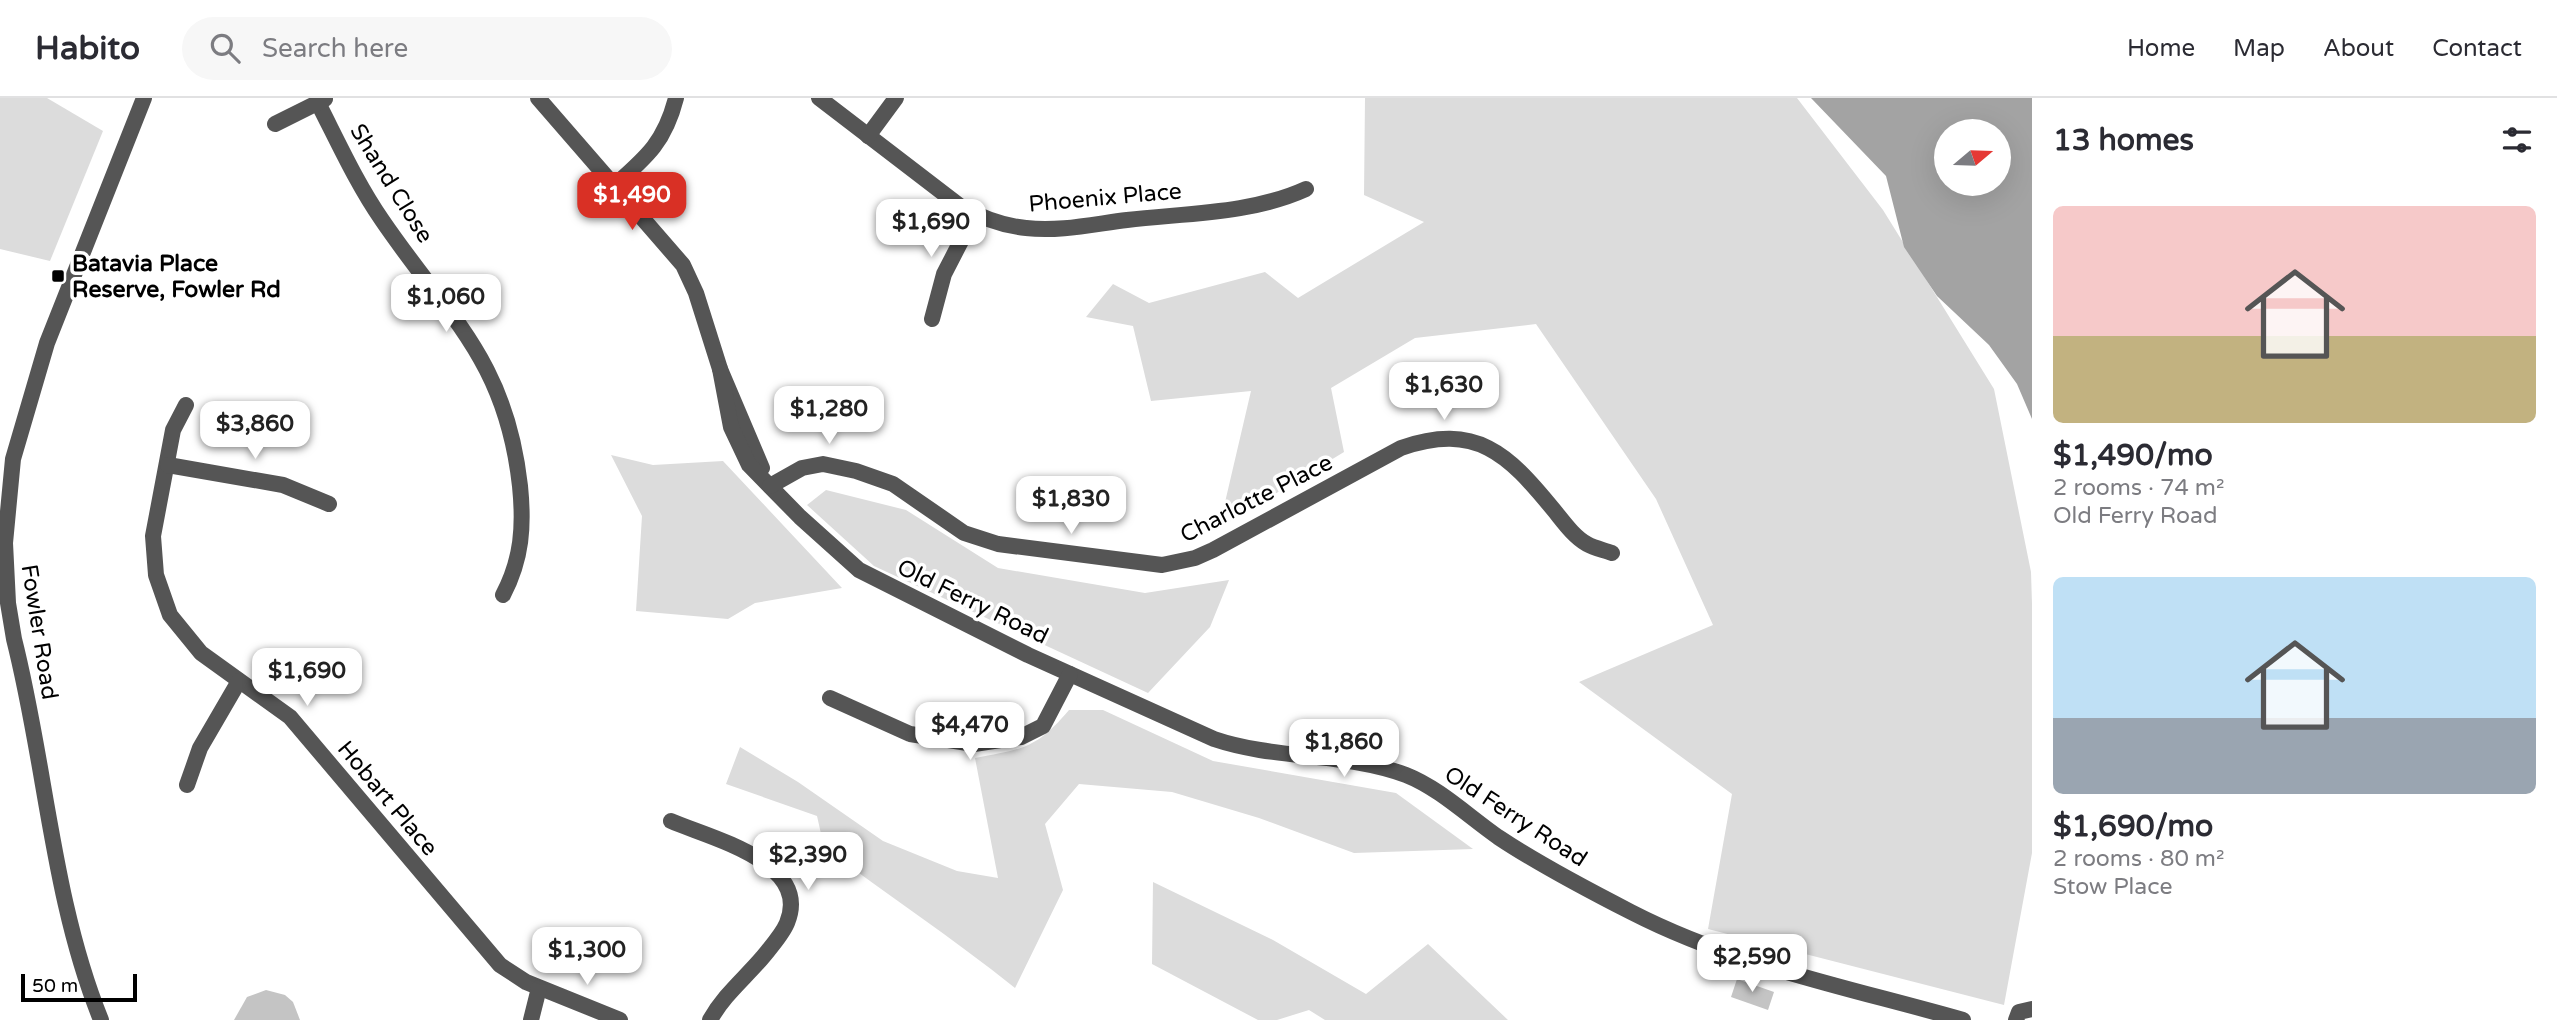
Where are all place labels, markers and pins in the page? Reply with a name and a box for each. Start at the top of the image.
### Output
pin: $1,490 [575,172,689,232]
pin: $1,690 [874,200,988,259]
place label: Batavia Place Reserve, Fowler Rd [72,250,281,304]
marker: Batavia Place Reserve, Fowler Rd [50,268,66,284]
pin: $1,060 [389,274,503,334]
pin: $1,630 [1387,362,1501,422]
pin: $1,280 [772,386,886,446]
pin: $3,860 [198,402,312,461]
pin: $1,830 [1014,476,1128,536]
pin: $1,690 [250,648,364,708]
pin: $4,470 [913,702,1027,762]
pin: $1,860 [1287,720,1401,779]
pin: $2,390 [751,832,865,892]
pin: $1,300 [530,928,644,987]
pin: $2,590 [1695,934,1809,994]

